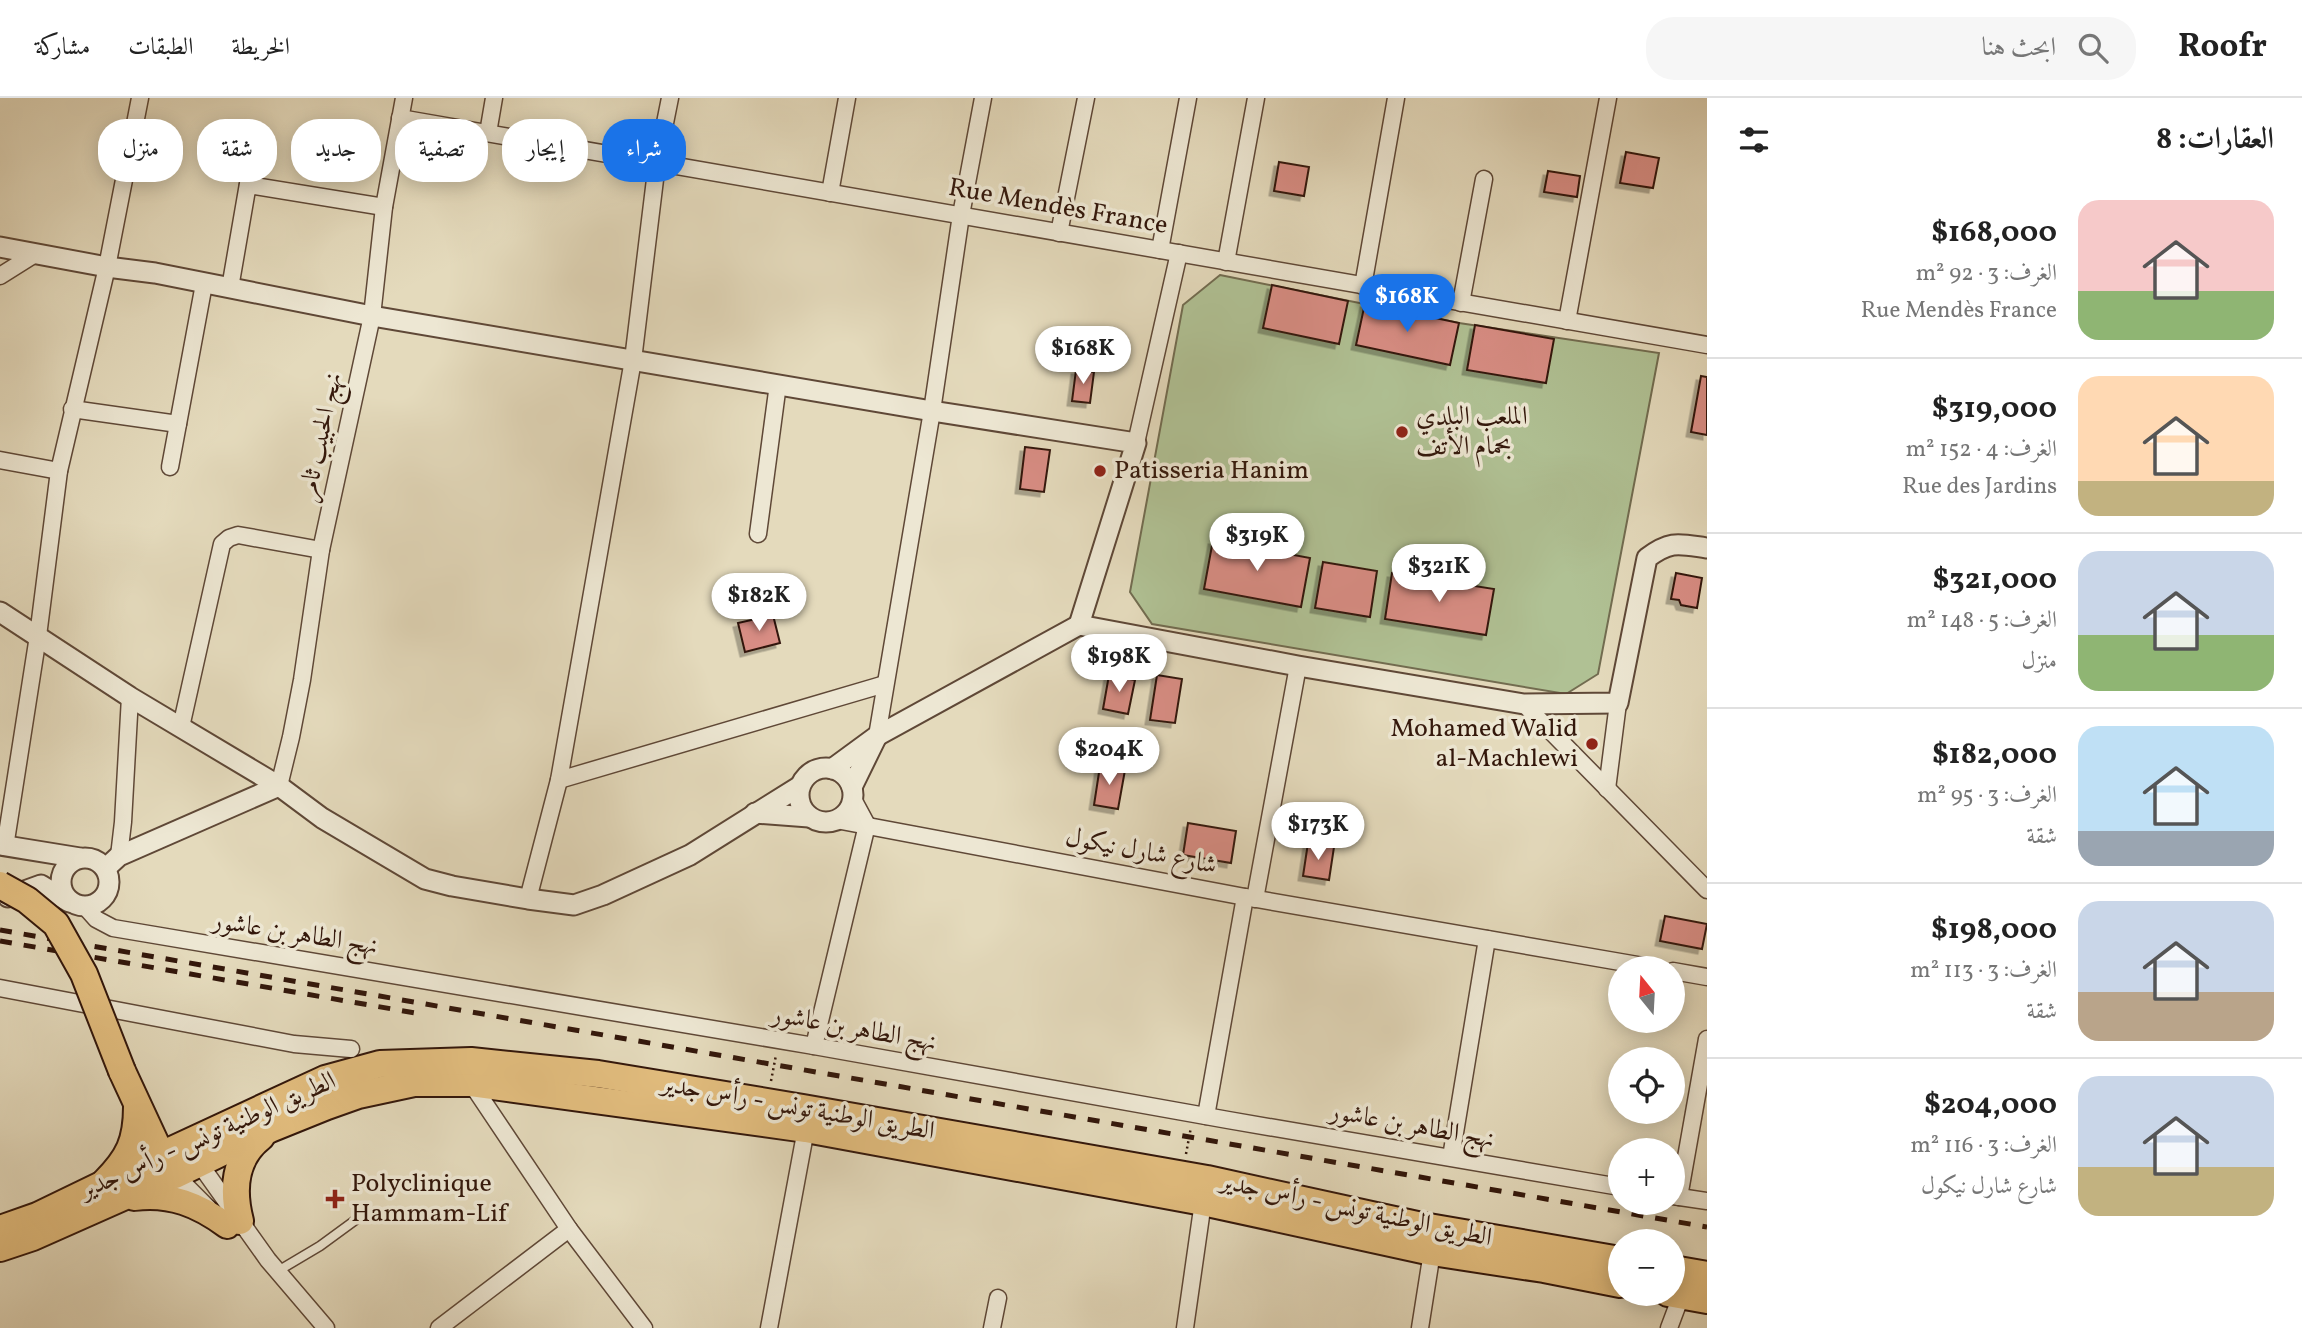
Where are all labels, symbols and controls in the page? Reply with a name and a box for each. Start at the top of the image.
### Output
search box [1646,17,2136,80]
text: Roofr [2178,25,2267,71]
icon: search [2074,29,2112,67]
text: ابحث هنا [1982,30,2056,66]
text: مشاركة [35,31,90,65]
text: الطبقات [128,31,194,65]
text: الخريطة [232,31,290,65]
chip: منزل [98,119,183,182]
chip: شقة [197,119,277,182]
chip: جديد [291,119,381,182]
chip: تصفية [395,119,488,182]
chip: إيجار [502,119,588,182]
chip: شراء [602,119,686,182]
text: العقارات: 8 [2156,119,2274,161]
icon: filters [1735,121,1773,159]
street label: Rue Mendès France [946,170,1170,244]
text: $168,000 [1931,212,2057,254]
icon: home [2134,228,2218,312]
text: الغرف: 3 · 92 m² [1916,258,2057,290]
pin: $168K [1358,274,1456,334]
text: $168K [1375,281,1439,313]
text: Rue Mendès France [1861,295,2057,327]
pin: $168K [1034,327,1132,386]
text: $168K [1051,333,1115,365]
street label: نهج الحبيب ثامر [290,369,356,505]
text: $319,000 [1932,388,2057,430]
place label: الملعب البلدي بحمام الأتف [1416,399,1528,468]
icon: home [2134,404,2218,488]
marker: الملعب البلدي بحمام الأتف [1394,424,1410,440]
text: الغرف: 4 · 152 m² [1906,434,2057,466]
place label: Patisseria Hanim [1114,453,1309,489]
marker: Patisseria Hanim [1092,463,1108,479]
text: Rue des Jardins [1902,471,2057,503]
pin: $319K [1208,514,1306,573]
text: $319K [1225,520,1289,552]
pin: $321K [1390,545,1488,604]
text: $321K [1408,551,1470,583]
text: $321,000 [1933,559,2057,601]
pin: $182K [710,574,808,633]
icon: home [2134,579,2218,663]
text: $182K [728,580,791,612]
text: الغرف: 5 · 148 m² [1907,605,2057,637]
pin: $198K [1070,634,1168,694]
text: $198K [1087,641,1151,673]
text: منزل [2022,646,2057,678]
place label: Mohamed Walid al-Machlewi [1390,711,1578,777]
pin: $204K [1060,728,1158,787]
text: $204K [1074,734,1144,766]
text: $182,000 [1932,734,2057,776]
marker: Mohamed Walid al-Machlewi [1584,736,1600,752]
icon: home [2134,754,2218,838]
text: الغرف: 3 · 95 m² [1917,780,2057,812]
pin: $173K [1269,802,1367,862]
text: $173K [1287,809,1349,841]
street label: شارع شارل نيكول [1062,820,1220,886]
text: شقة [2027,821,2057,853]
street label: نهج الطاهر بن عاشور [206,903,380,969]
text: $198,000 [1931,909,2057,951]
icon: home [2134,929,2218,1013]
text: الغرف: 3 · 113 m² [1910,955,2057,987]
north arrow [1608,956,1685,1032]
map controls [1608,956,1685,1306]
street label: نهج الطاهر بن عاشور [765,996,939,1065]
text: شقة [2027,996,2057,1028]
button: locate [1608,1047,1685,1124]
street label: الطريق الوطنية تونس - رأس جدير [71,1062,342,1210]
street label: الطريق الوطنية تونس - رأس جدير [656,1065,938,1150]
text: $204,000 [1924,1084,2057,1126]
street label: نهج الطاهر بن عاشور [1323,1093,1497,1162]
icon: home [2134,1104,2218,1188]
text: الغرف: 3 · 116 m² [1911,1130,2057,1162]
button: + [1608,1138,1685,1215]
street label: الطريق الوطنية تونس - رأس جدير [1214,1162,1495,1256]
place label: Polyclinique Hammam-Lif [351,1166,509,1232]
text: شارع شارل نيكول [1921,1171,2057,1203]
marker: Polyclinique Hammam-Lif [325,1189,345,1209]
button: − [1608,1229,1685,1306]

